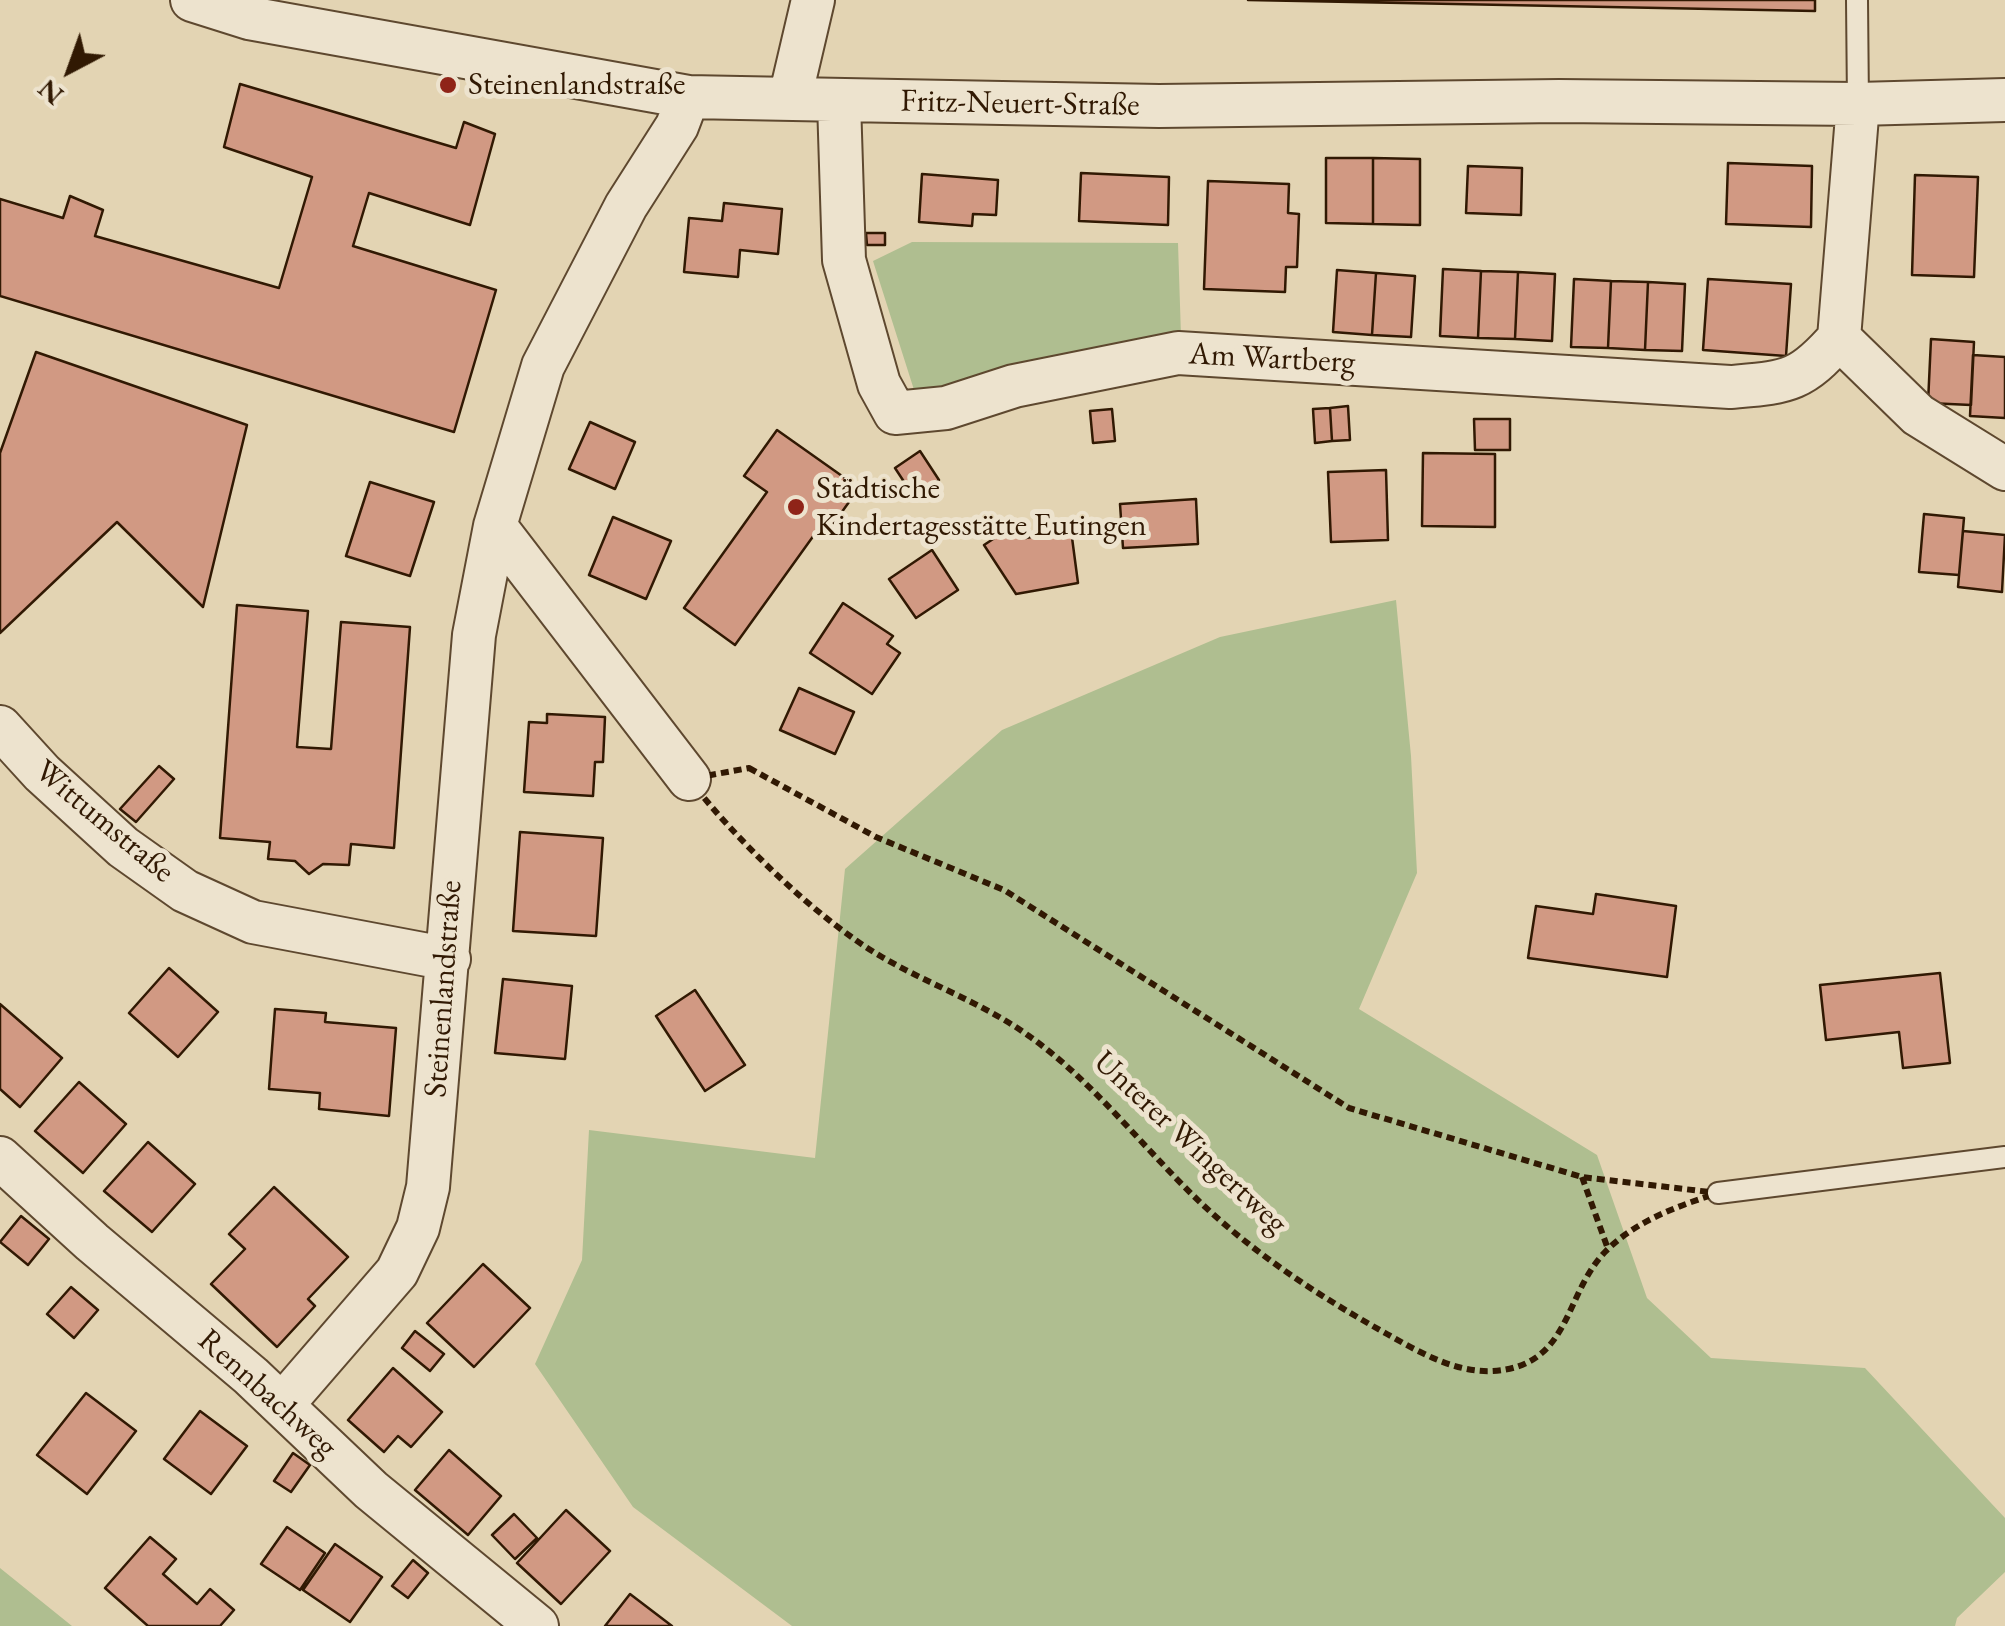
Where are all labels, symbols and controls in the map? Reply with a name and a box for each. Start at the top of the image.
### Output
north arrow [20,20,120,120]
place label: Steinenlandstraße [468,66,686,104]
text: N [30,72,71,114]
marker: Steinenlandstraße [437,74,459,96]
street label: Fritz-Neuert-Straße [900,83,1140,125]
street label: Am Wartberg [1188,335,1356,383]
place label: Städtische Kindertagesstätte Eutingen [816,470,1147,545]
marker: Städtische Kindertagesstätte Eutingen [785,496,807,518]
street label: Wittumstraße [26,752,182,892]
street label: Steinenlandstraße [417,879,471,1099]
street label: Unterer Wingertweg [1085,1043,1295,1243]
street label: Rennbachweg [190,1322,344,1466]

